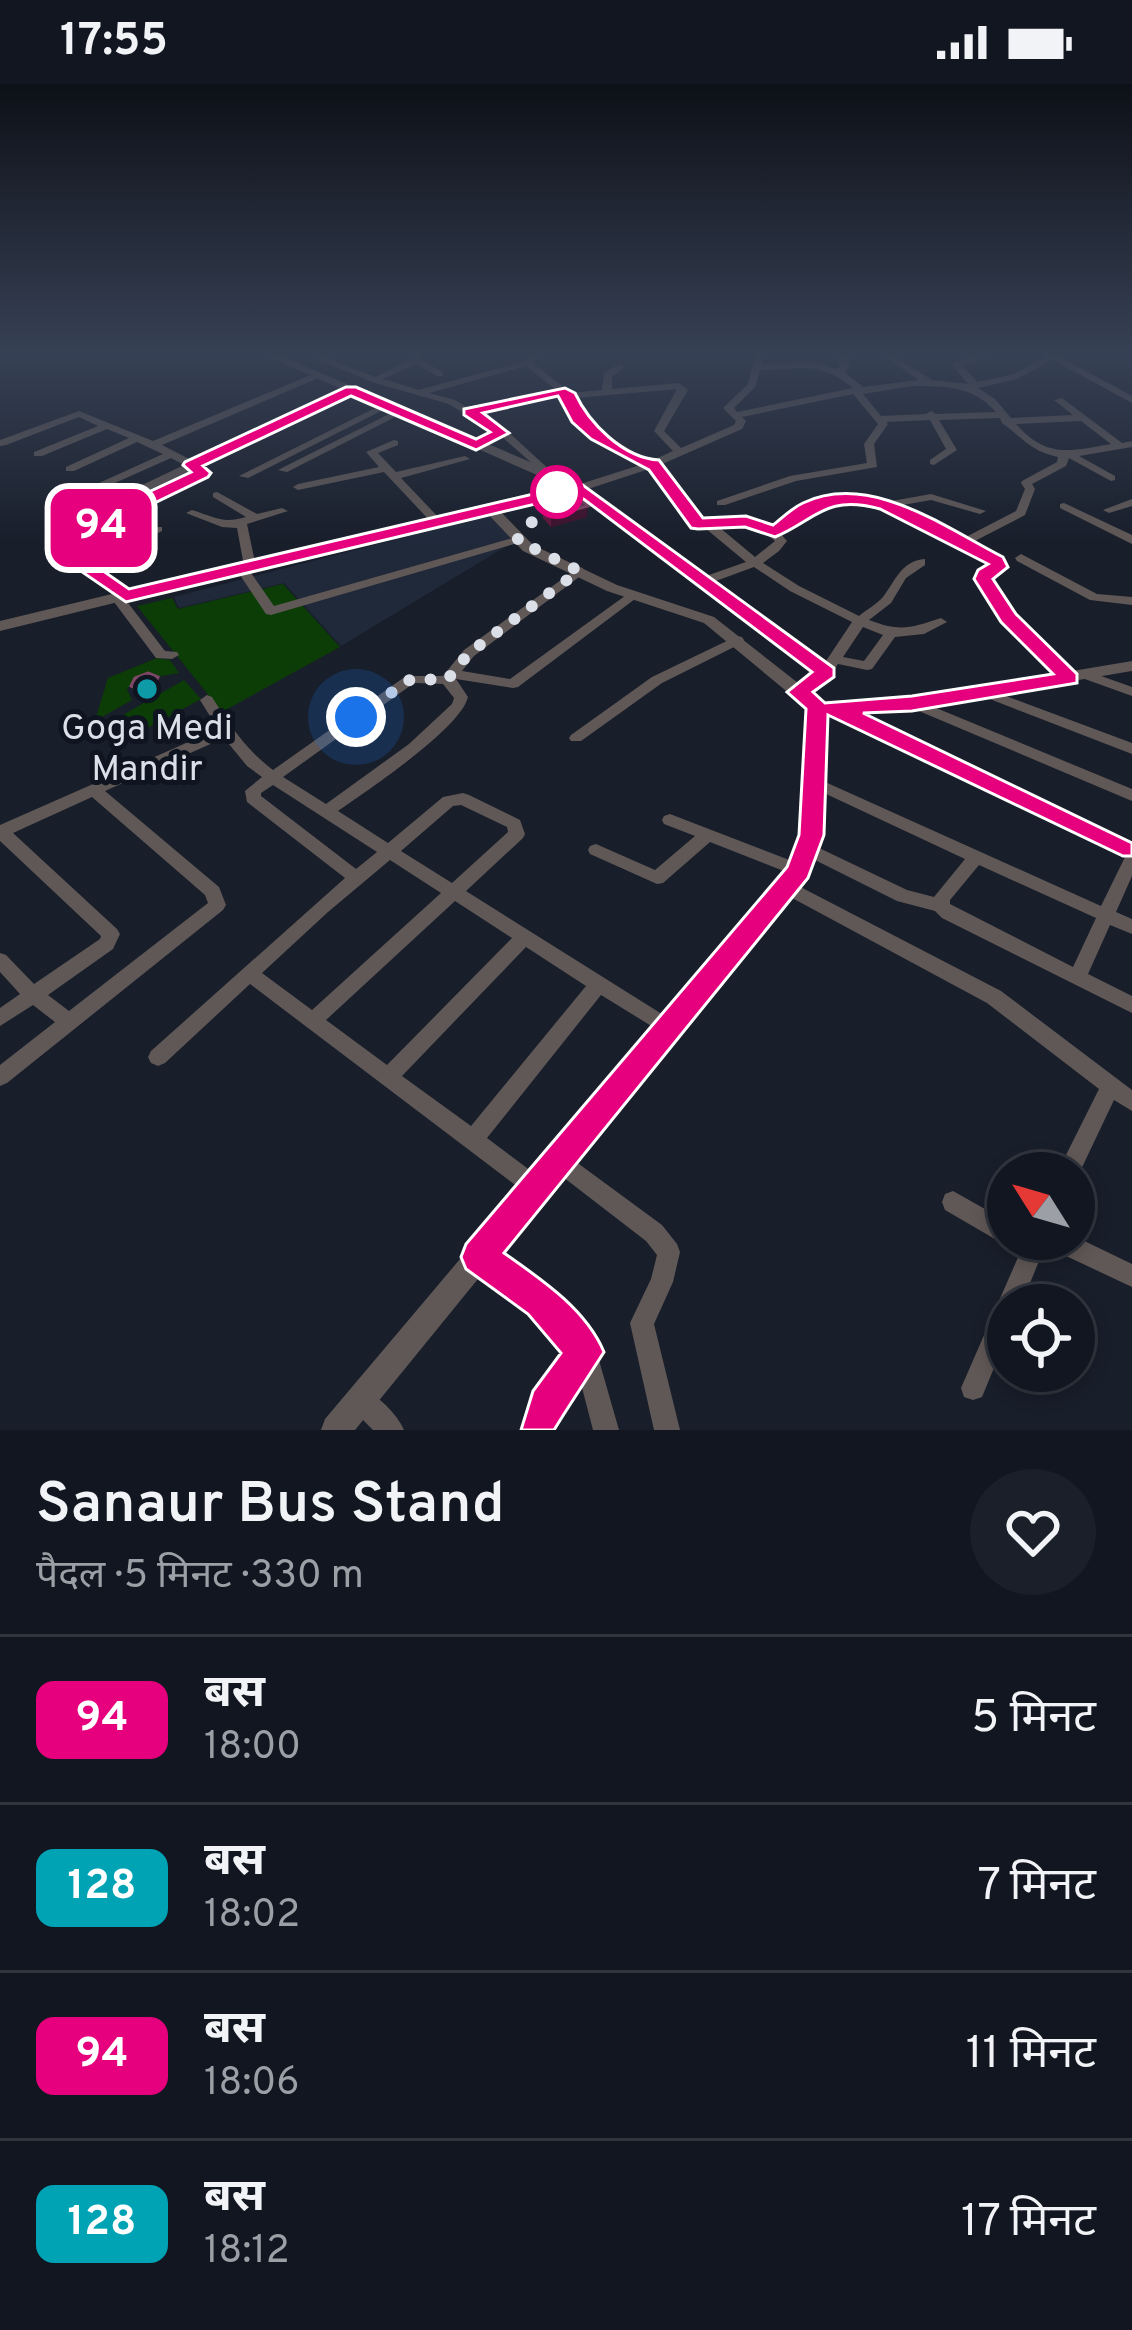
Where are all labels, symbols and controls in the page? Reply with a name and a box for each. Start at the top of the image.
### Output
text: 17:55 [60,14,168,71]
unlabelled marker [532,467,582,517]
line badge: 94 [47,489,155,567]
text: 94 [75,501,127,554]
marker: Goga Medi Mandir [134,676,160,702]
your location [326,687,386,747]
place label: Goga Medi Mandir [61,707,233,794]
north arrow [987,1152,1095,1260]
map controls [987,1152,1095,1392]
button: locate [987,1284,1095,1392]
button: heart [970,1469,1096,1595]
text: Sanaur Bus Stand [36,1471,505,1543]
text: पैदल · 5 मिनट · 330 m [36,1553,364,1602]
text: बस [204,1666,265,1723]
text: 5 मिनट [971,1691,1096,1748]
text: 94 [76,1693,128,1746]
text: 18:00 [204,1724,301,1773]
text: बस [204,1834,265,1891]
text: 7 मिनट [978,1859,1096,1916]
text: 128 [68,1861,136,1914]
text: 18:02 [204,1892,300,1941]
text: बस [204,2002,265,2059]
text: 11 मिनट [966,2027,1096,2084]
text: 94 [76,2029,128,2082]
text: 18:06 [204,2060,299,2109]
text: बस [204,2170,265,2227]
text: 17 मिनट [961,2195,1096,2252]
text: 128 [68,2197,136,2250]
text: 18:12 [204,2228,290,2277]

